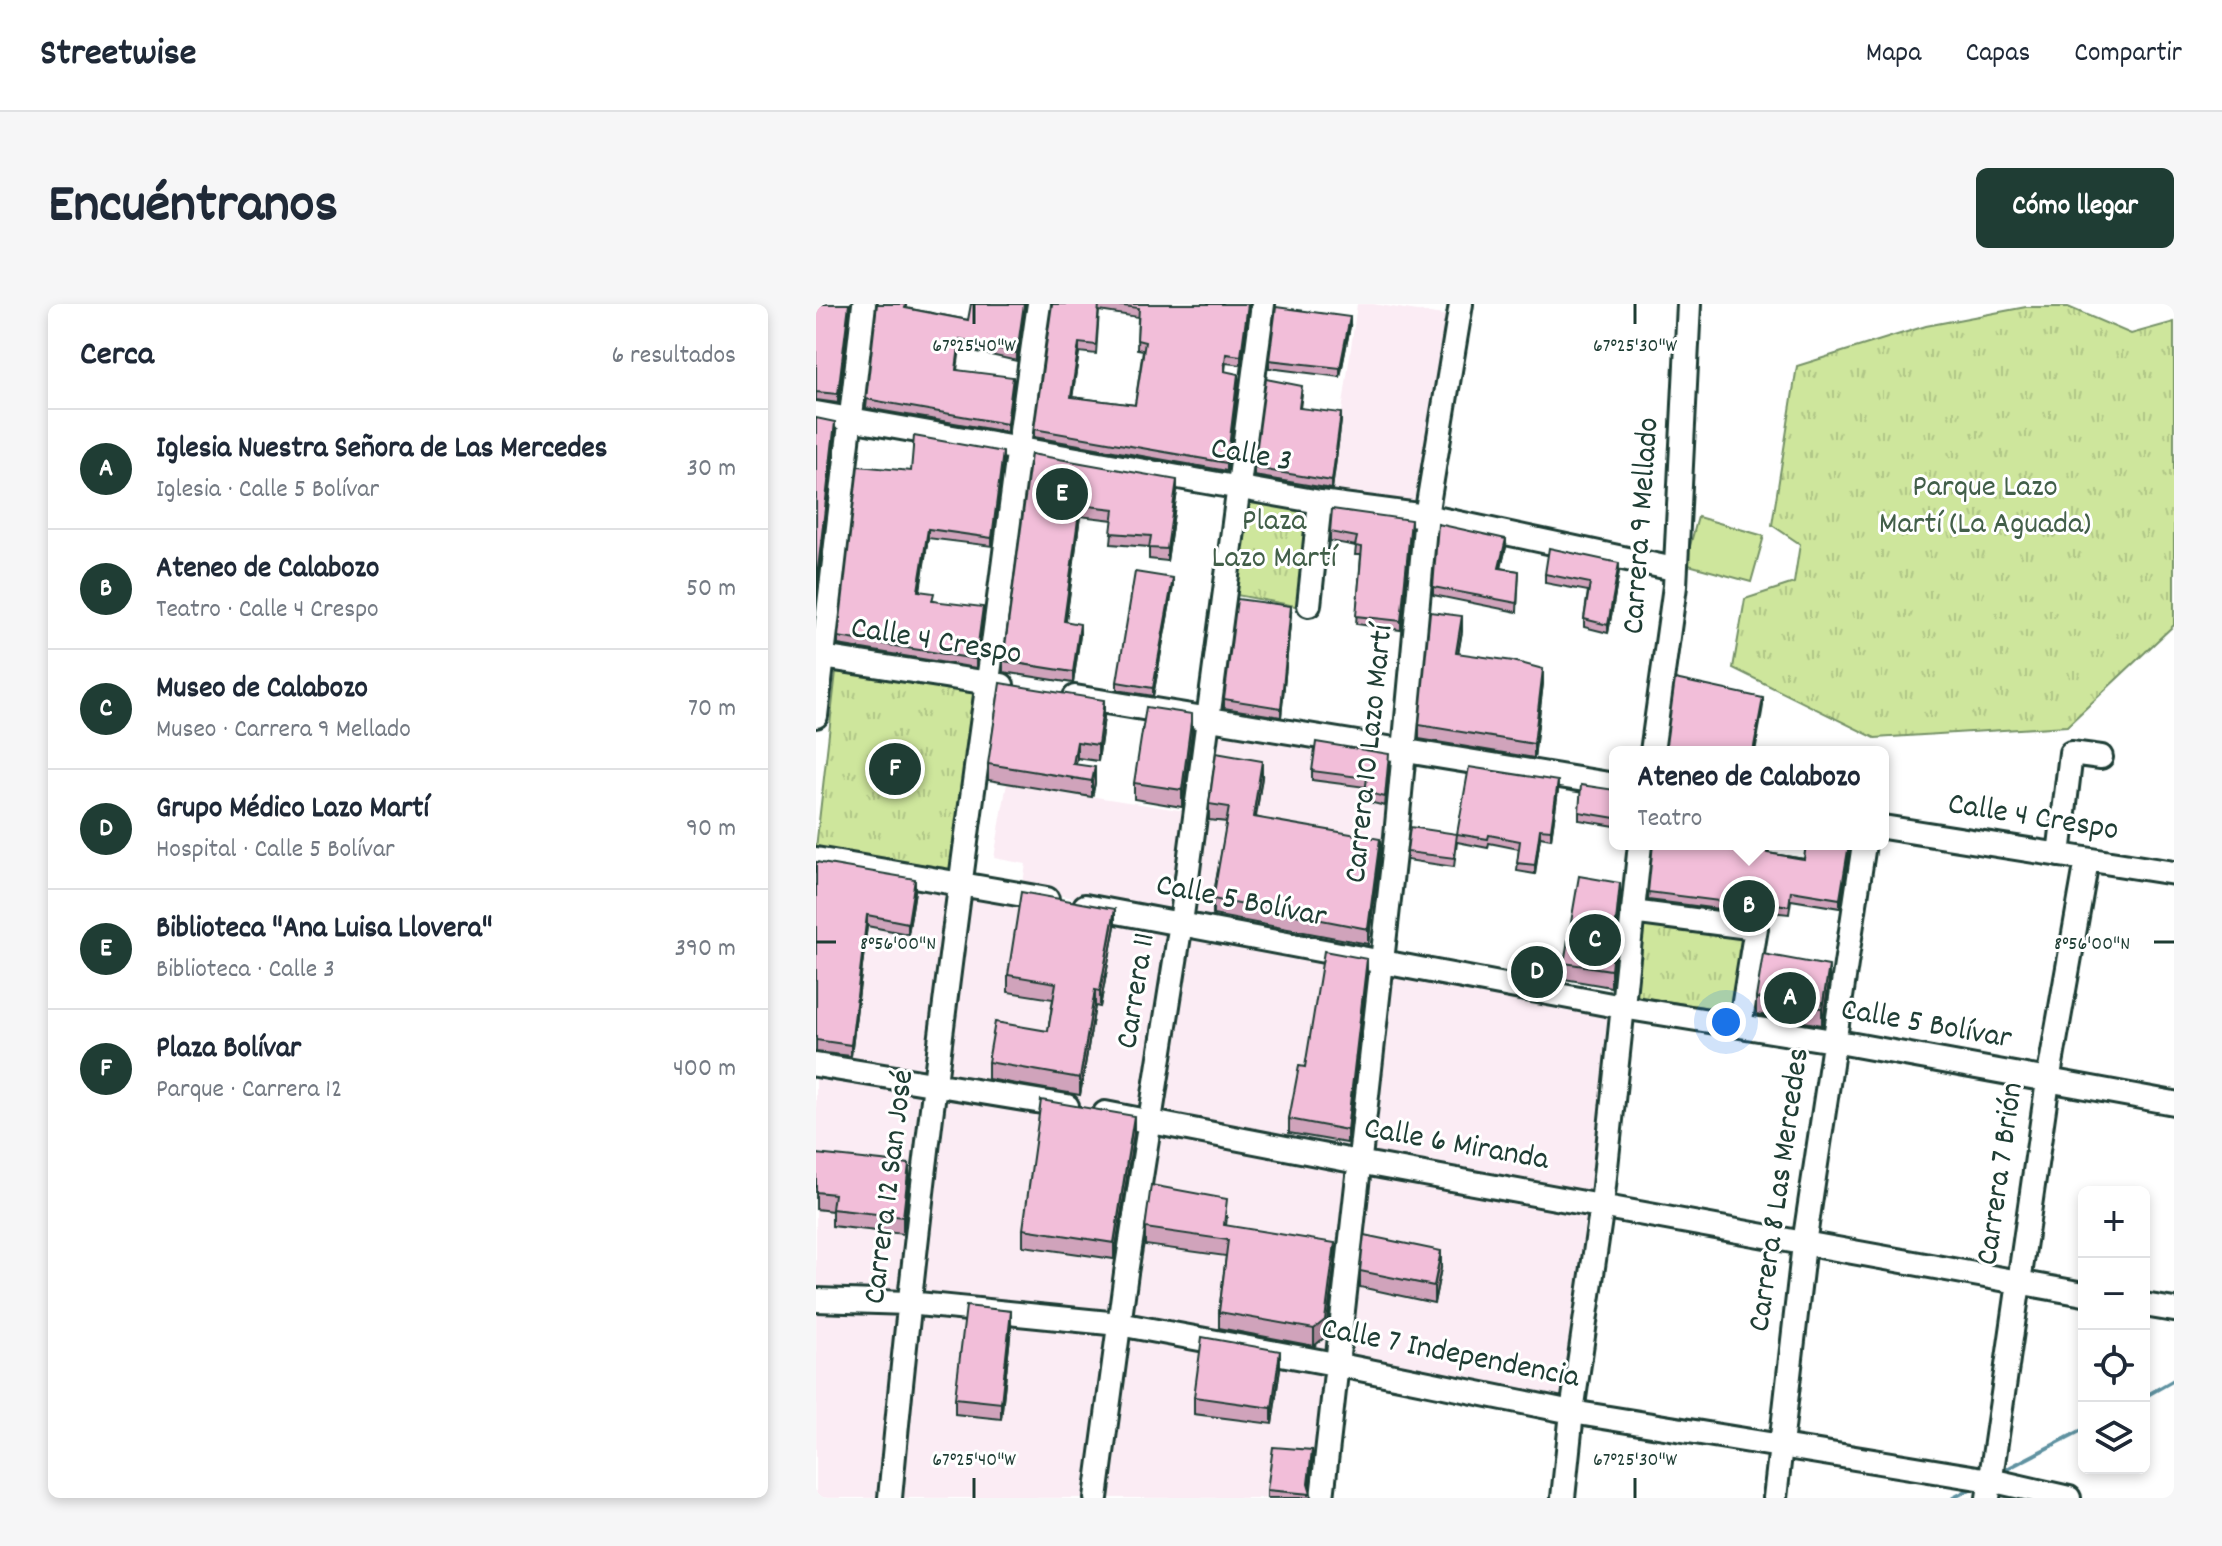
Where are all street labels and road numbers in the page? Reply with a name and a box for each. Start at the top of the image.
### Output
street label: Carrera 9 Mellado [1612,416,1674,636]
street label: Calle 3 [1207,427,1295,487]
street label: Calle 4 Crespo [847,607,1025,679]
street label: Carrera 10 Lazo Martí [1335,620,1408,886]
street label: Calle 4 Crespo [1944,783,2122,855]
street label: Calle 5 Bolívar [1152,864,1330,942]
street label: Carrera 11 [1106,930,1170,1052]
street label: Calle 5 Bolívar [1837,988,2015,1064]
street label: Carrera 8 Las Mercedes [1738,1045,1824,1335]
street label: Carrera 12 San José [854,1067,928,1307]
street label: Carrera 7 Brión [1966,1080,2038,1268]
street label: Calle 6 Miranda [1360,1107,1553,1185]
street label: Calle 7 Independencia [1317,1307,1584,1403]

